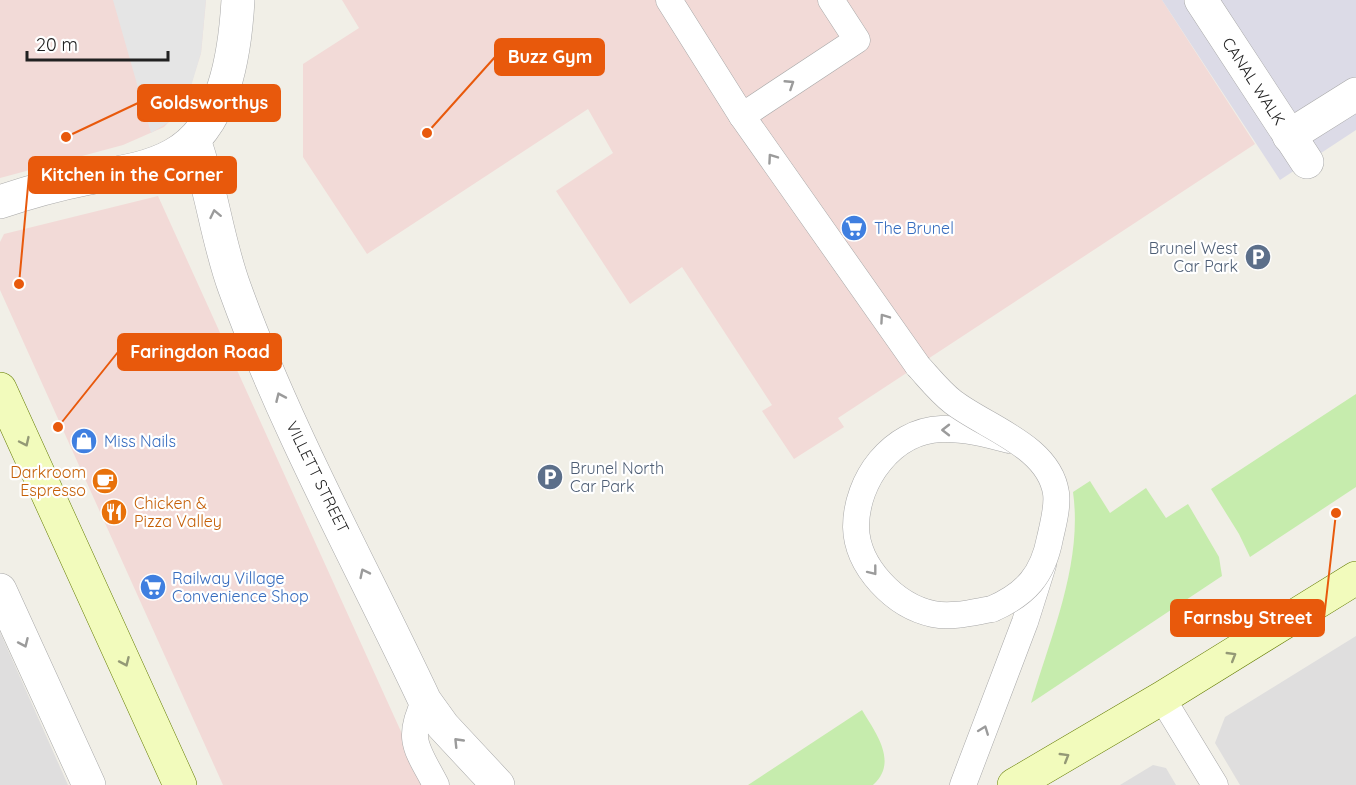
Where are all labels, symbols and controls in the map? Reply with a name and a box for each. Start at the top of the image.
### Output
scale bar [27,24,168,62]
text: 20 m [36,33,78,56]
street label: CANAL WALK [1218,33,1290,129]
callout: Buzz Gym [495,39,604,75]
text: Buzz Gym [508,45,592,68]
one-way arrow [784,80,795,91]
callout: Goldsworthys [138,85,280,121]
text: Goldsworthys [150,91,268,114]
one-way arrow [768,154,779,165]
callout: Kitchen in the Corner [29,157,236,193]
text: Kitchen in the Corner [41,163,224,186]
one-way arrow [209,209,222,219]
supermarket icon: The Brunel [839,213,869,243]
place label: The Brunel [874,218,954,238]
place label: Brunel West Car Park [1149,238,1238,276]
parking icon: Brunel West Car Park [1243,242,1273,272]
one-way arrow [880,313,891,324]
callout: Faringdon Road [118,334,281,370]
text: Faringdon Road [130,340,270,363]
one-way arrow [275,392,287,403]
street label: VILLETT STREET [282,418,354,537]
one-way arrow [941,424,950,436]
shop icon: Miss Nails [69,426,99,456]
place label: Miss Nails [104,431,176,451]
one-way arrow [18,436,30,447]
place label: Brunel North Car Park [570,458,664,496]
place label: Darkroom Espresso [10,462,86,500]
parking icon: Brunel North Car Park [535,462,565,492]
cafe icon: Darkroom Espresso [90,466,120,496]
place label: Chicken & Pizza Valley [134,493,222,531]
restaurant icon: Chicken & Pizza Valley [99,497,129,527]
one-way arrow [865,564,876,575]
place label: Railway Village Convenience Shop [172,568,309,606]
one-way arrow [359,568,371,579]
supermarket icon: Railway Village Convenience Shop [138,572,168,602]
callout: Farnsby Street [1171,600,1324,636]
text: Farnsby Street [1183,606,1313,629]
one-way arrow [17,636,29,647]
one-way arrow [1226,651,1236,663]
one-way arrow [118,656,130,667]
one-way arrow [977,726,989,737]
one-way arrow [454,738,465,749]
one-way arrow [1059,752,1069,764]

